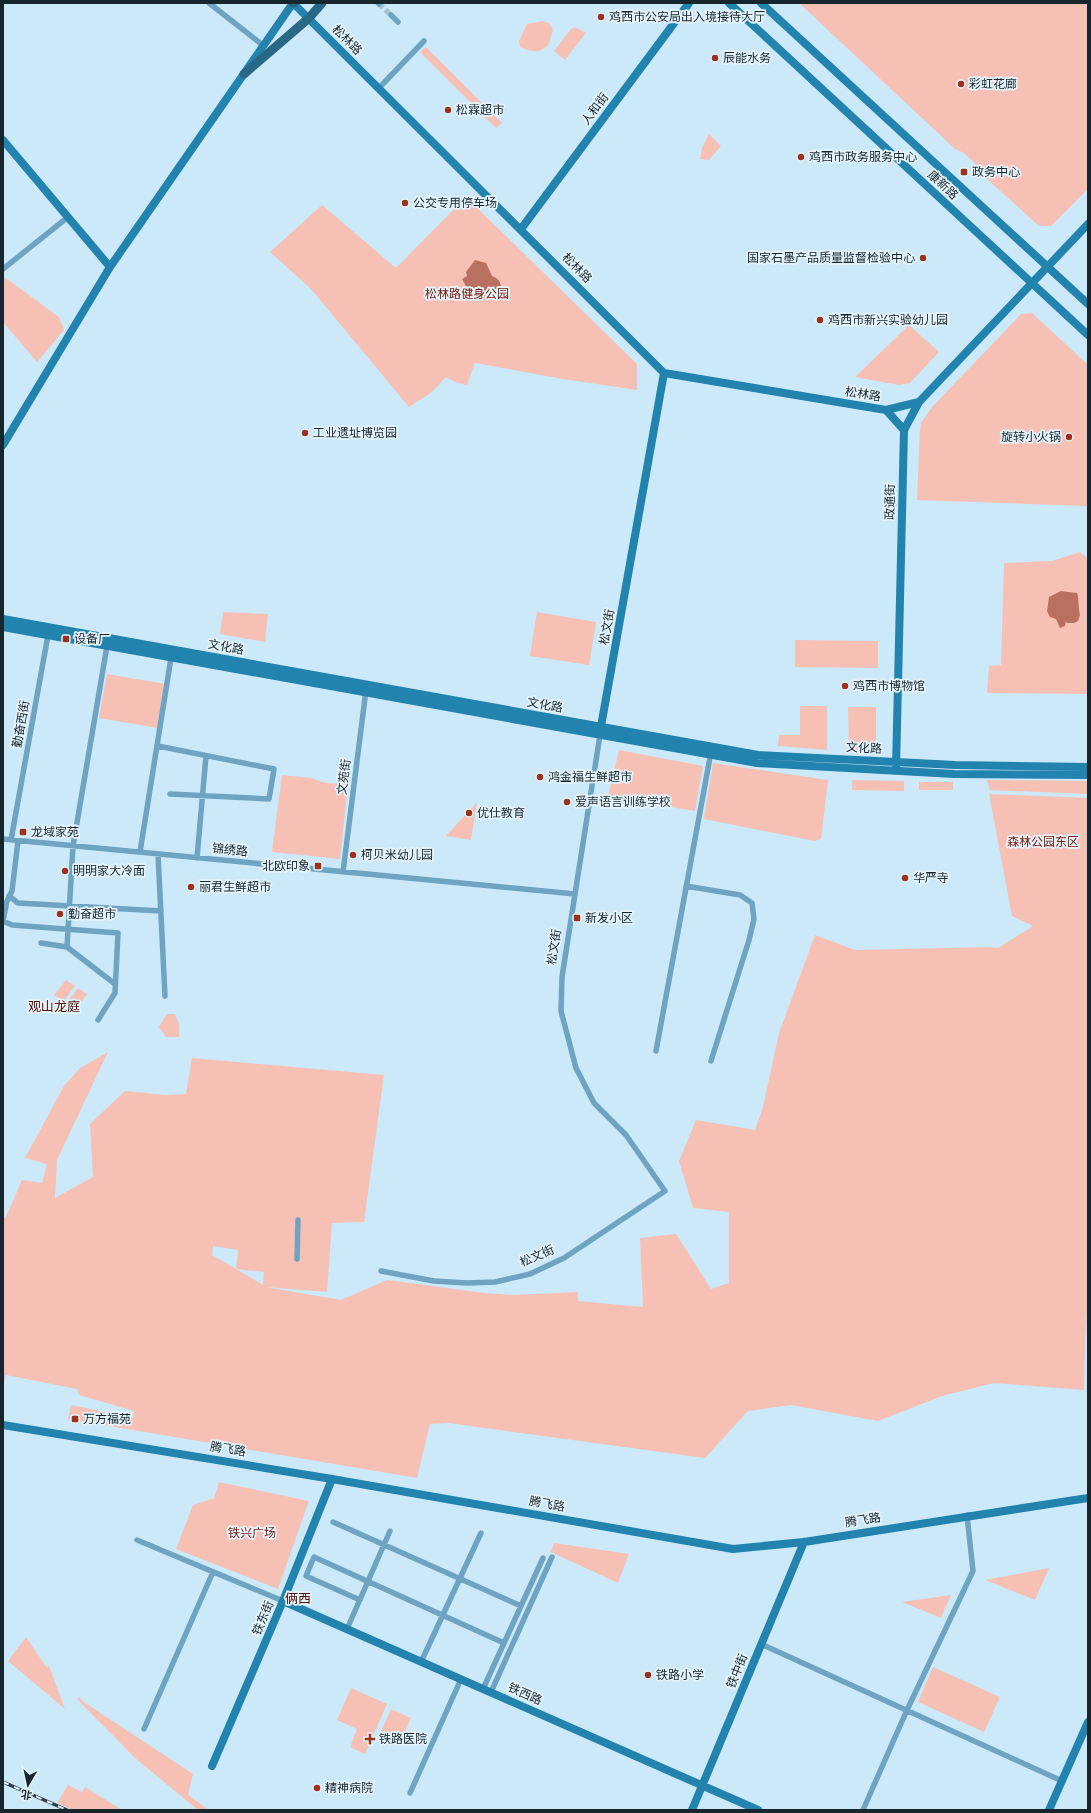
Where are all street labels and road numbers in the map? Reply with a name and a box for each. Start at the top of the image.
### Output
street label: 松林路 [329,22,365,58]
street label: 人和街 [579,90,611,128]
street label: 康新路 [925,168,961,202]
street label: 松林路 [559,250,595,286]
street label: 松林路 [844,384,882,404]
street label: 政通街 [883,484,897,520]
street label: 松文街 [597,608,617,646]
street label: 文化路 [207,637,245,657]
street label: 文化路 [526,695,564,715]
street label: 勤奋西街 [10,699,32,749]
street label: 文化路 [846,740,882,756]
street label: 文苑街 [335,758,353,796]
street label: 锦绣路 [211,841,249,859]
street label: 松文街 [544,928,564,966]
street label: 松文街 [518,1243,556,1269]
street label: 腾飞路 [209,1439,247,1459]
street label: 腾飞路 [528,1494,566,1514]
street label: 腾飞路 [844,1510,882,1530]
street label: 铁东街 [250,1599,276,1637]
street label: 铁中街 [724,1652,750,1690]
street label: 铁西路 [506,1680,544,1708]

